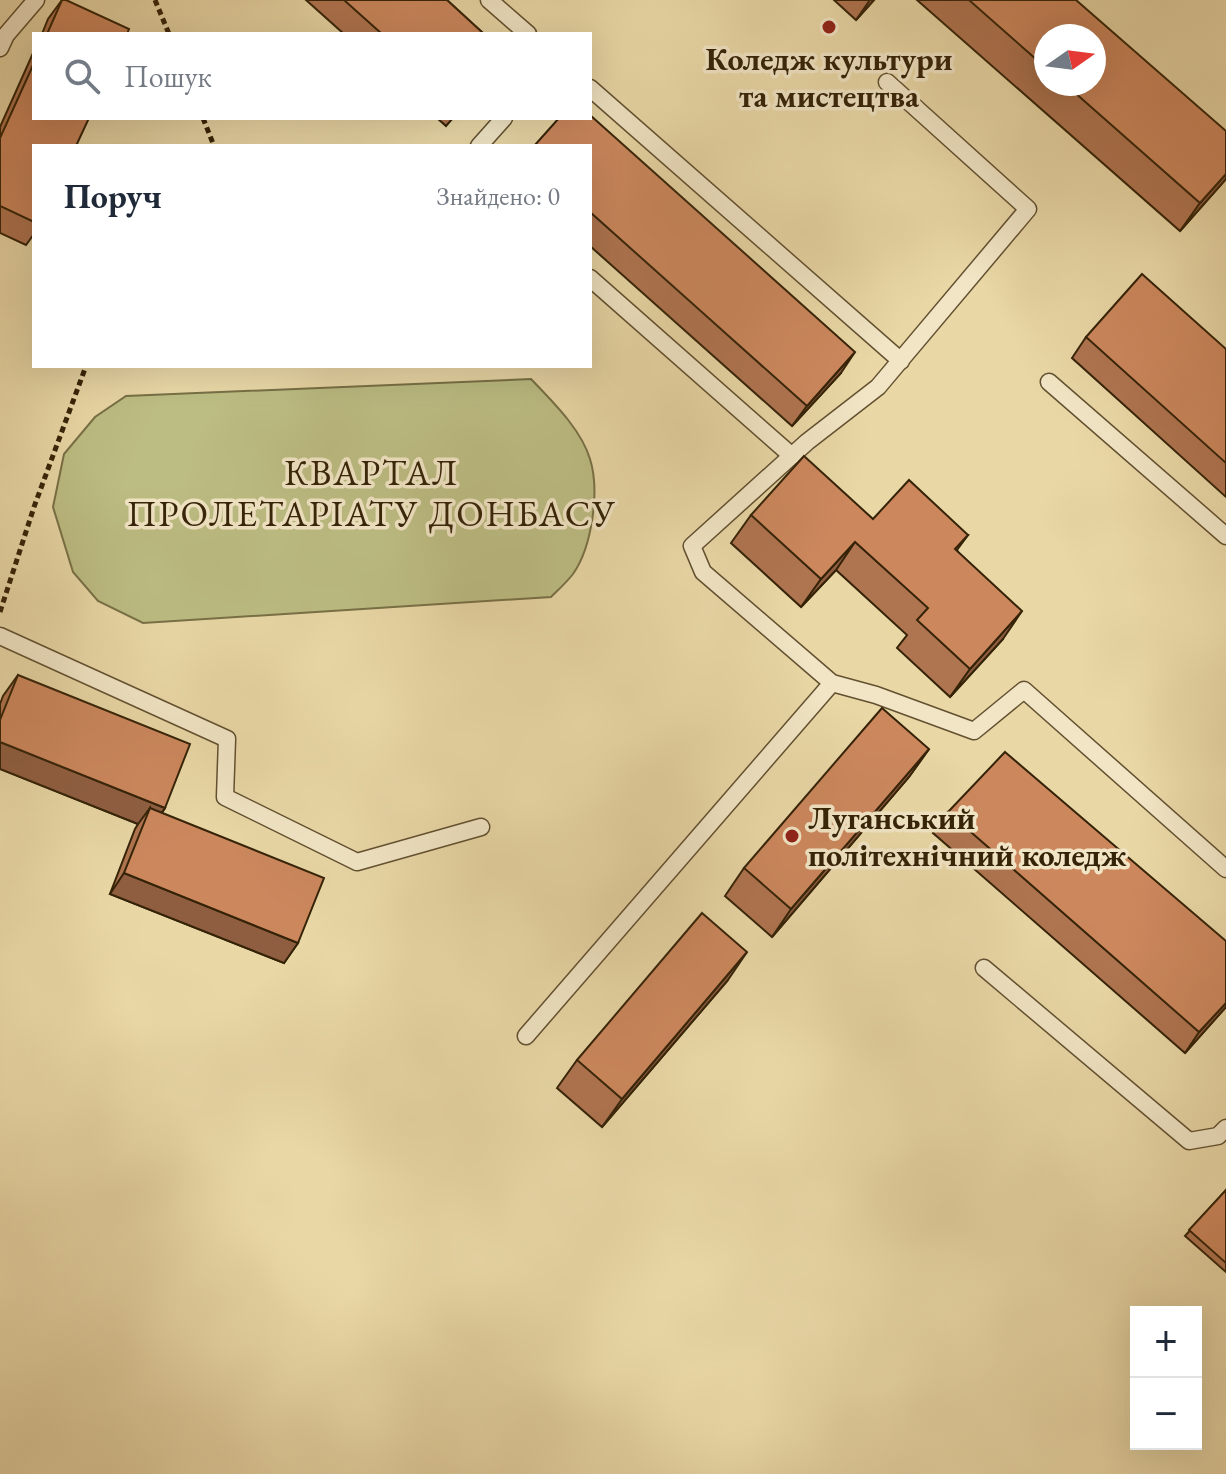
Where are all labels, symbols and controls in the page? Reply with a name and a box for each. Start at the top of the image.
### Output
marker: Коледж культури та мистецтва [820,18,838,36]
north arrow [1034,24,1106,96]
search box [32,32,592,120]
place label: Коледж культури та мистецтва [706,38,953,117]
icon: search [60,54,104,98]
text: Пошук [124,57,212,96]
text: Поруч [64,174,162,218]
text: Знайдено: 0 [437,179,560,213]
district label: КВАРТАЛ ПРОЛЕТАРІАТУ ДОНБАСУ [127,449,617,537]
place label: Луганський політехнічний коледж [808,797,1127,876]
marker: Луганський політехнічний коледж [783,827,801,845]
map controls [1130,1306,1202,1450]
button: + [1130,1306,1202,1378]
button: − [1130,1378,1202,1450]

